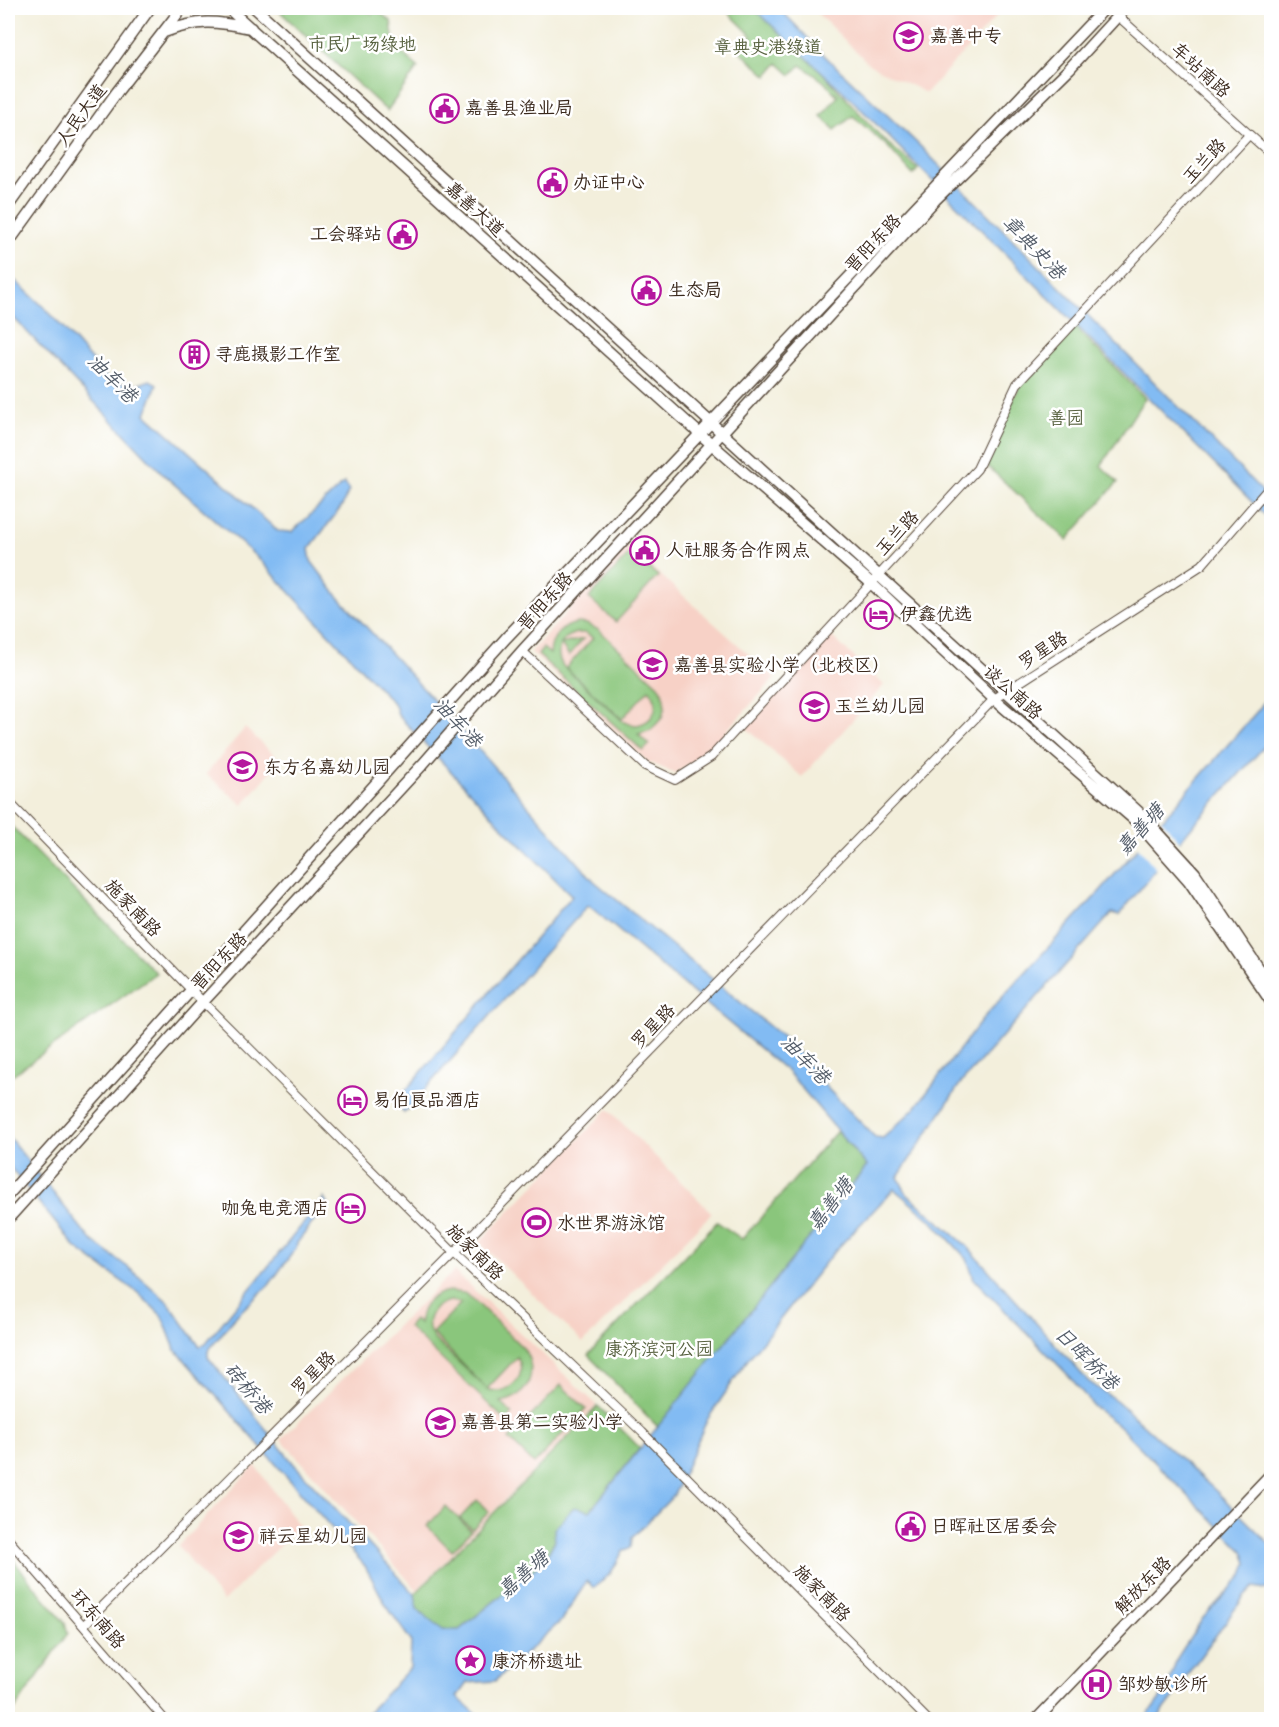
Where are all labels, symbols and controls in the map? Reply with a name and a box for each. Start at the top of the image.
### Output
school or university icon: 嘉善中专 [893,20,925,52]
place label: 嘉善中专 [930,26,1002,47]
park label: 市民广场绿地 [308,34,416,55]
park label: 章典史港绿道 [714,37,822,58]
street label: 车站南路 [1167,38,1234,102]
street label: 人民大道 [52,80,111,151]
public building icon: 嘉善县渔业局 [428,92,460,124]
place label: 嘉善县渔业局 [465,98,573,119]
street label: 玉兰路 [1178,134,1230,188]
public building icon: 办证中心 [536,166,568,198]
place label: 办证中心 [573,172,645,193]
street label: 嘉善大道 [441,177,508,241]
street label: 晋阳东路 [841,210,906,277]
water label: 章典史港 [997,211,1071,286]
public building icon: 工会驿站 [387,218,419,250]
place label: 工会驿站 [310,224,382,245]
public building icon: 生态局 [631,274,663,306]
place label: 生态局 [668,280,722,301]
building icon: 寻鹿摄影工作室 [178,338,210,370]
place label: 寻鹿摄影工作室 [215,344,341,365]
water label: 油车港 [83,349,143,410]
park label: 善园 [1048,408,1084,429]
street label: 玉兰路 [871,506,923,560]
public building icon: 人社服务合作网点 [629,534,661,566]
place label: 人社服务合作网点 [666,540,810,561]
street label: 晋阳东路 [513,568,577,635]
hotel icon: 伊鑫优选 [863,598,895,630]
place label: 伊鑫优选 [900,604,972,625]
street label: 罗星路 [1015,627,1072,674]
school or university icon: 嘉善县实验小学（北校区） [637,649,669,681]
place label: 嘉善县实验小学（北校区） [674,655,890,676]
street label: 谈公南路 [979,660,1046,724]
school or university icon: 玉兰幼儿园 [798,690,830,722]
water label: 油车港 [428,692,488,754]
place label: 玉兰幼儿园 [835,696,925,717]
school or university icon: 东方名嘉幼儿园 [227,751,259,783]
place label: 东方名嘉幼儿园 [264,757,390,778]
water label: 嘉善塘 [1112,798,1171,860]
street label: 施家南路 [100,875,165,942]
street label: 晋阳东路 [187,928,252,995]
street label: 罗星路 [627,1000,680,1053]
water label: 油车港 [776,1030,836,1091]
hotel icon: 易伯良品酒店 [336,1084,368,1116]
place label: 易伯良品酒店 [373,1090,481,1111]
water label: 嘉善塘 [803,1172,860,1236]
hotel icon: 咖兔电竞酒店 [334,1192,366,1224]
place label: 咖兔电竞酒店 [221,1198,329,1219]
sports icon: 水世界游泳馆 [520,1207,552,1239]
place label: 水世界游泳馆 [557,1213,665,1234]
street label: 施家南路 [441,1220,508,1285]
water label: 日晖桥港 [1050,1322,1124,1397]
park label: 康济滨河公园 [605,1339,713,1360]
street label: 罗星路 [287,1347,340,1400]
water label: 砖桥港 [219,1358,277,1421]
school or university icon: 嘉善县第二实验小学 [424,1406,456,1438]
place label: 嘉善县第二实验小学 [461,1412,623,1433]
public building icon: 日晖社区居委会 [894,1510,926,1542]
place label: 日晖社区居委会 [931,1516,1057,1537]
school or university icon: 祥云星幼儿园 [222,1520,254,1552]
place label: 祥云星幼儿园 [259,1526,367,1547]
water label: 嘉善塘 [493,1545,556,1603]
street label: 解放东路 [1111,1552,1176,1619]
street label: 施家南路 [789,1560,855,1626]
street label: 环东南路 [66,1585,129,1653]
place icon: 康济桥遗址 [455,1645,487,1677]
place label: 康济桥遗址 [492,1651,582,1672]
hospital icon: 邹妙敏诊所 [1081,1668,1113,1700]
place label: 邹妙敏诊所 [1118,1674,1208,1695]

